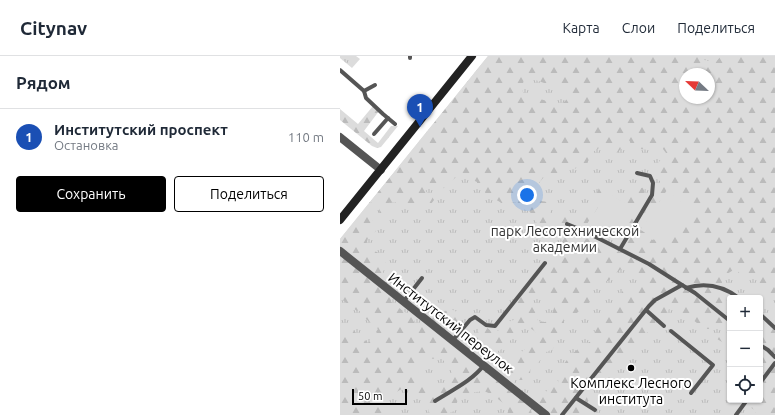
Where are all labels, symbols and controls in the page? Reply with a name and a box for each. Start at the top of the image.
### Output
text: Citynav [20,17,87,39]
text: Карта [562,20,600,36]
text: Слои [622,20,655,36]
text: Поделиться [677,20,755,36]
north arrow [679,68,715,104]
text: Рядом [16,73,71,92]
pin: 1 [407,94,433,127]
text: Институтский проспект [54,121,228,138]
text: 1 [25,130,33,144]
text: 110 m [288,130,324,144]
text: Остановка [54,138,119,152]
button: Сохранить [16,176,166,212]
button: Поделиться [174,176,324,212]
your location [517,185,537,205]
park label: парк Лесотехнической академии [491,223,639,255]
street label: Институтский переулок [385,269,517,377]
map controls [727,295,763,403]
button: + [727,295,763,331]
button: − [727,331,763,367]
marker: Комплекс Лесного института [626,363,636,373]
button: locate [727,367,763,403]
place label: Комплекс Лесного института [570,375,692,407]
scale bar [352,387,407,406]
text: 50 m [358,390,382,402]

